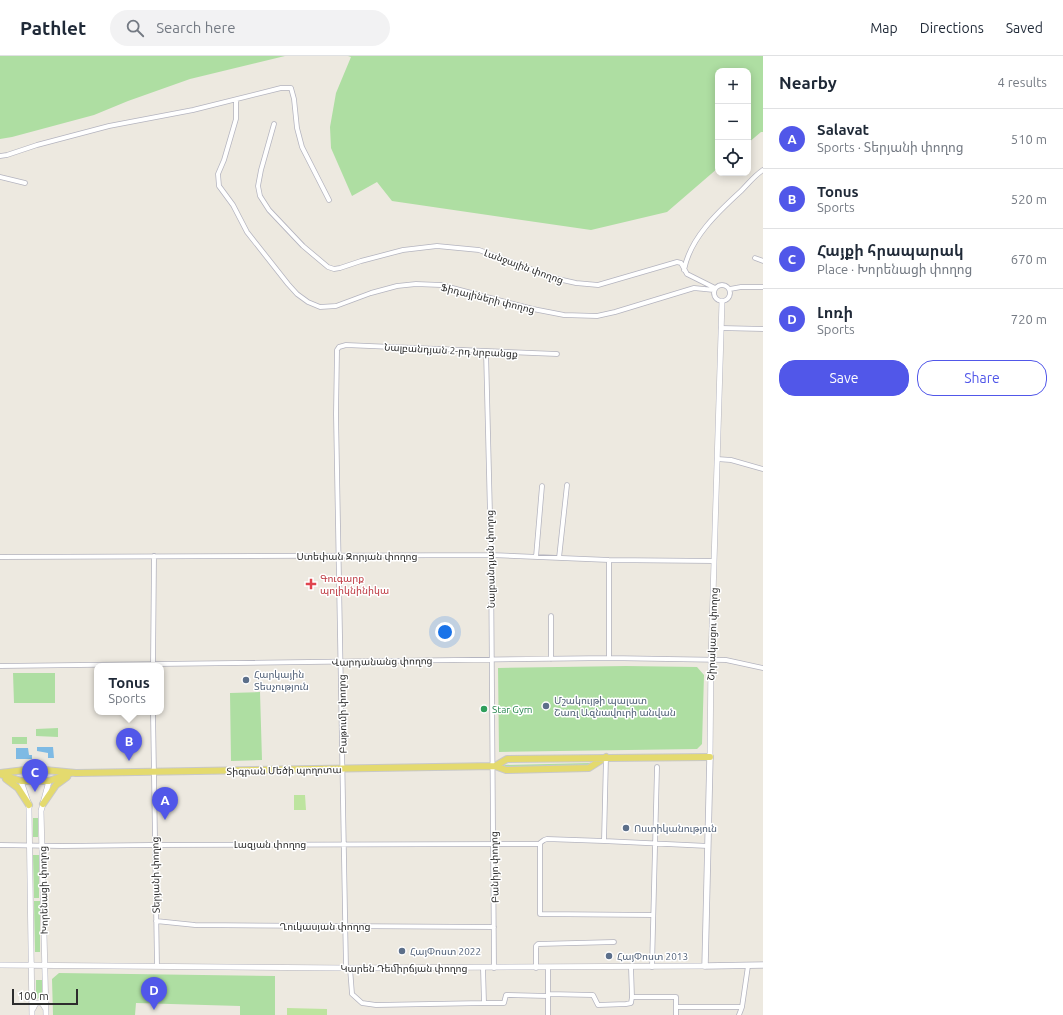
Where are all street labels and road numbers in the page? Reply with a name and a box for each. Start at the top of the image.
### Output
street label: Լանջային փողոց [483,247,565,286]
street label: Ֆիդայիների փողոց [440,281,536,315]
street label: Նալբանդյան 2-րդ նրբանցք [384,342,518,359]
street label: Նալբանդյան փողոց [484,510,497,608]
street label: Ստեփան Զորյան փողոց [296,551,418,562]
street label: Շիրակացու փողոց [705,587,720,681]
street label: Վարդանանց փողոց [331,655,433,668]
street label: Բաթումի փողոց [336,674,349,754]
street label: Տիգրան Մեծի պողոտա [226,764,342,777]
street label: Բանիյո փողոց [488,831,501,903]
street label: Տերյանի փողոց [149,837,162,913]
street label: Լազյան փողոց [234,839,306,850]
street label: Խորենացի փողոց [37,846,50,934]
street label: Ղուկասյան փողոց [280,921,370,932]
street label: Կարեն Դեմիրճյան փողոց [340,963,468,974]

